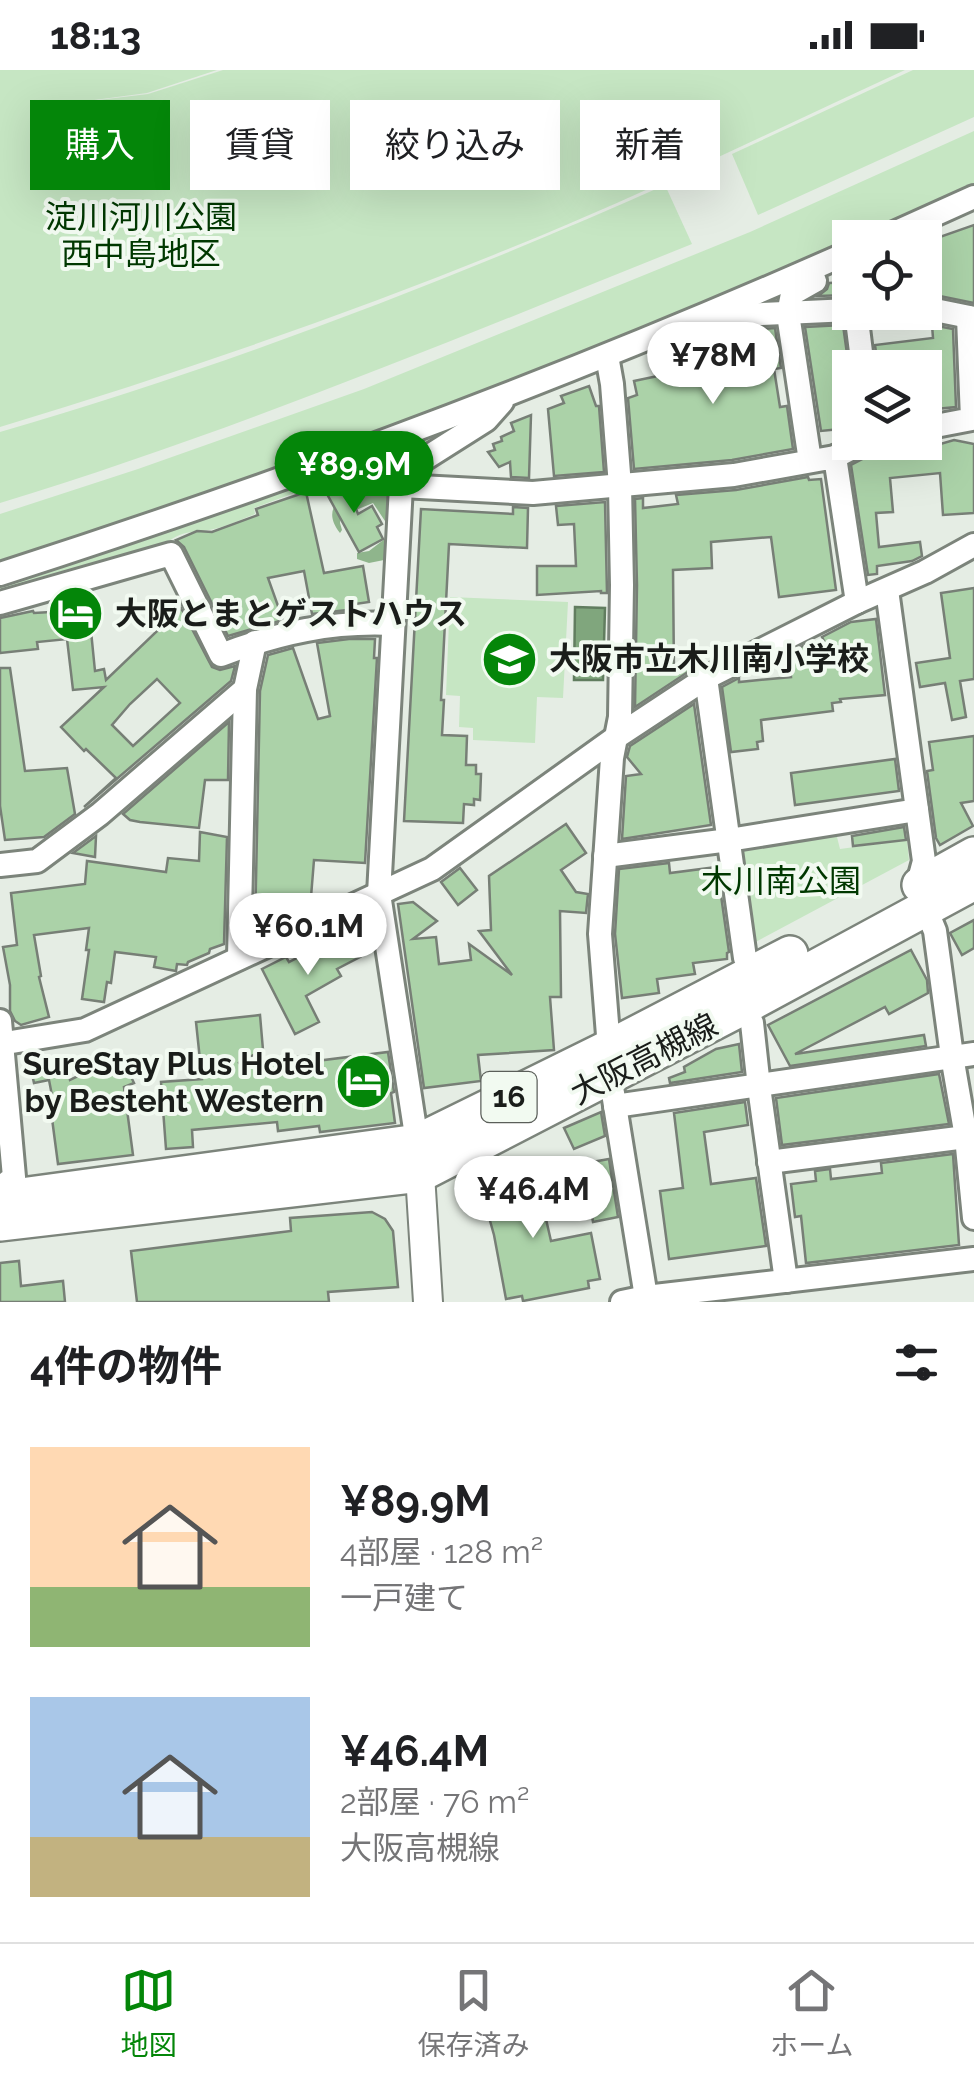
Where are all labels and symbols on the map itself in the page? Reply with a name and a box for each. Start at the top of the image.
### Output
park label: 淀川河川公園 西中島地区 [45,198,237,272]
pin: ¥78M [654,322,772,407]
pin: ¥89.9M [273,431,435,516]
hotel icon: 大阪とまとゲストハウス [46,584,106,644]
place label: 大阪とまとゲストハウス [115,595,467,632]
school or university icon: 大阪市立木川南小学校 [480,629,540,689]
place label: 大阪市立木川南小学校 [549,640,869,677]
park label: 木川南公園 [701,862,861,899]
pin: ¥60.1M [227,893,389,978]
street label: 大阪高槻線 [564,1006,723,1111]
place label: SureStay Plus Hotel by Besteht Western [22,1045,325,1119]
hotel icon: SureStay Plus Hotel by Besteht Western [333,1052,393,1112]
road number: 16 [482,1072,536,1122]
pin: ¥46.4M [452,1156,614,1241]

